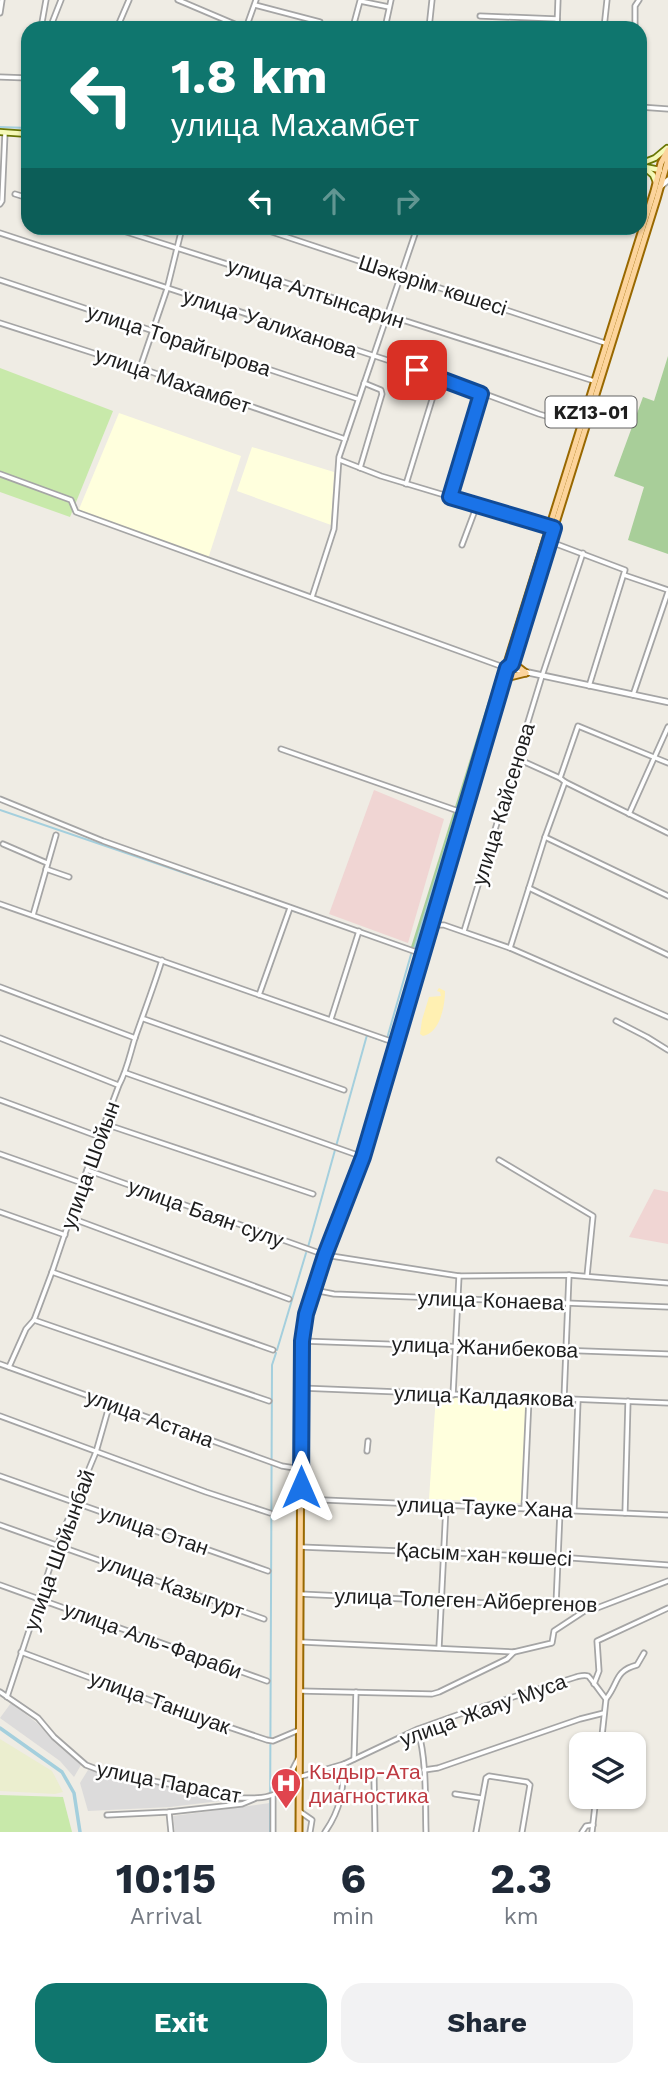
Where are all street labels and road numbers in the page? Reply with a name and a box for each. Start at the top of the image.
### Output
street label: Шәкәрім көшесі [356,249,510,321]
street label: улица Алтынсарин [224,253,408,333]
street label: улица Уалиханова [180,283,361,363]
street label: улица Торайгырова [84,299,274,382]
street label: улица Махамбет [92,342,254,418]
road number: KZ13-01 [546,396,636,428]
street label: улица Кайсенова [466,719,540,888]
street label: улица Шойын [55,1098,125,1232]
street label: улица Баян сулу [125,1173,288,1253]
street label: улица Конаева [417,1285,565,1315]
street label: улица Жанибекова [391,1331,579,1363]
street label: улица Калдаякова [394,1380,575,1412]
street label: улица Астана [83,1383,217,1453]
street label: улица Шойынбай [18,1466,100,1634]
street label: улица Тауке Хана [397,1491,574,1523]
street label: улица Отан [96,1500,212,1560]
street label: Қасым хан көшесі [395,1537,573,1571]
street label: улица Казыгурт [96,1548,248,1624]
street label: улица Толеген Айбергенов [334,1583,598,1617]
street label: улица Аль-Фараби [61,1596,245,1684]
street label: улица Таншуак [86,1665,235,1739]
street label: улица Жаяу Муса [396,1668,570,1752]
street label: улица Парасат [95,1756,244,1808]

